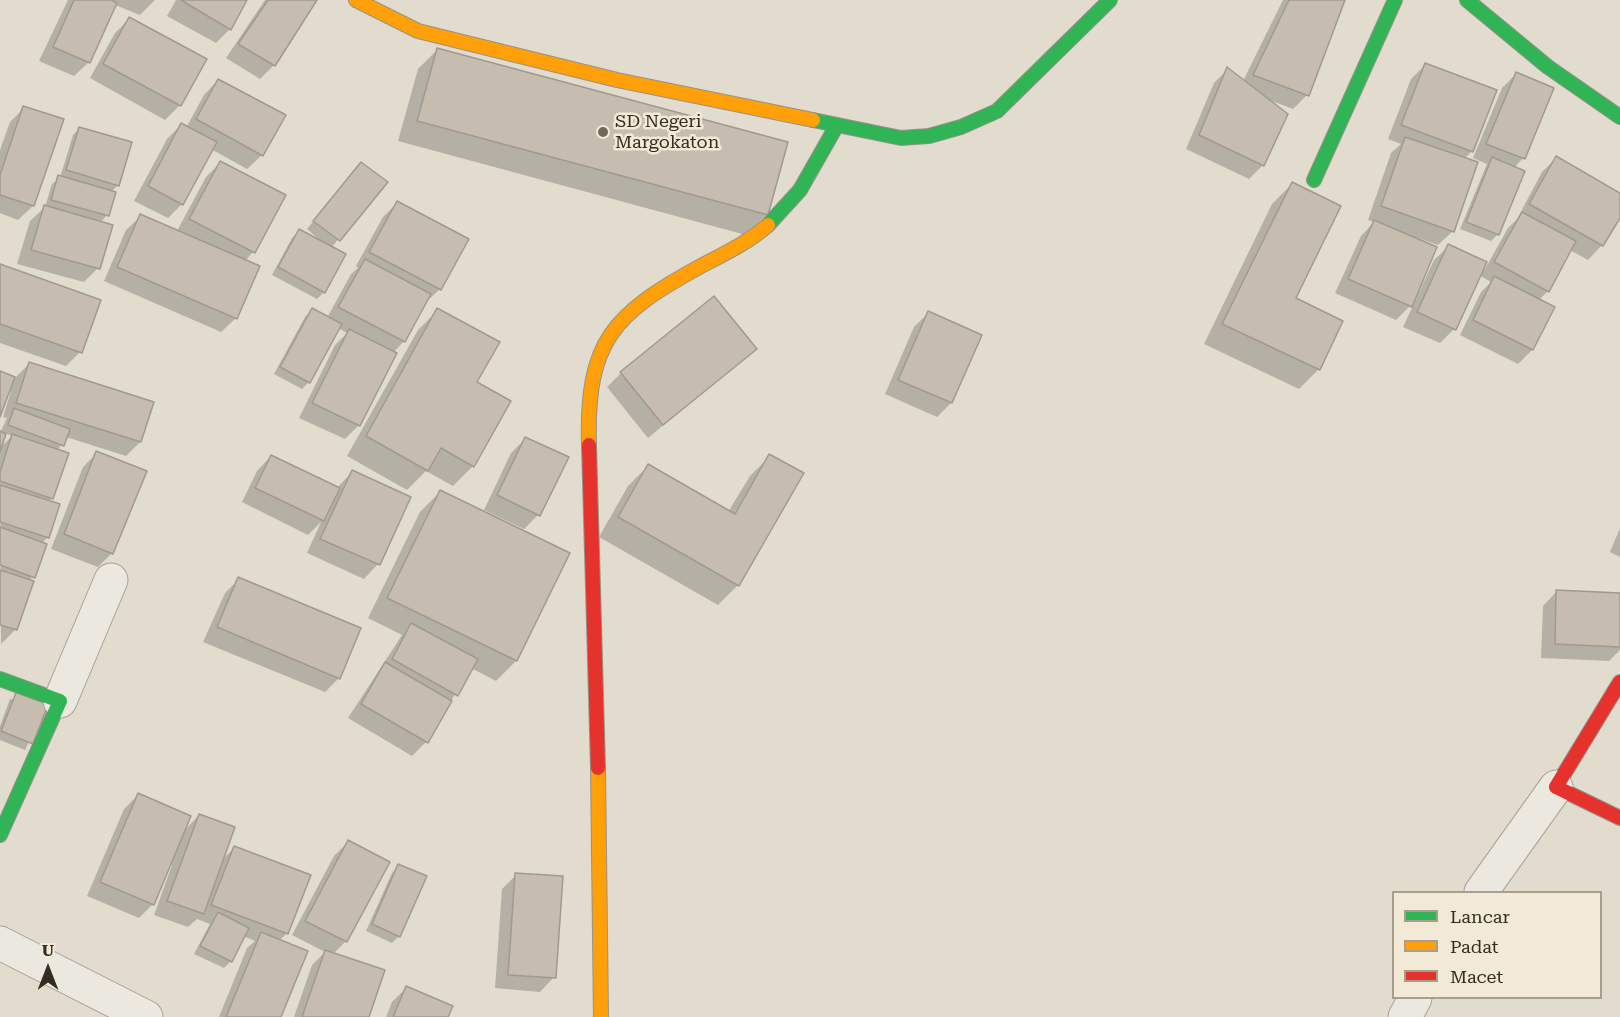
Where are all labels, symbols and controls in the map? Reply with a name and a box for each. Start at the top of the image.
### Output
place label: SD Negeri Margokaton [615,111,719,154]
marker: SD Negeri Margokaton [596,125,610,139]
legend [1392,891,1602,999]
text: Lancar [1450,906,1510,927]
text: Padat [1450,936,1499,957]
north arrow [18,939,78,999]
text: U [42,941,54,960]
text: Macet [1450,966,1503,987]

